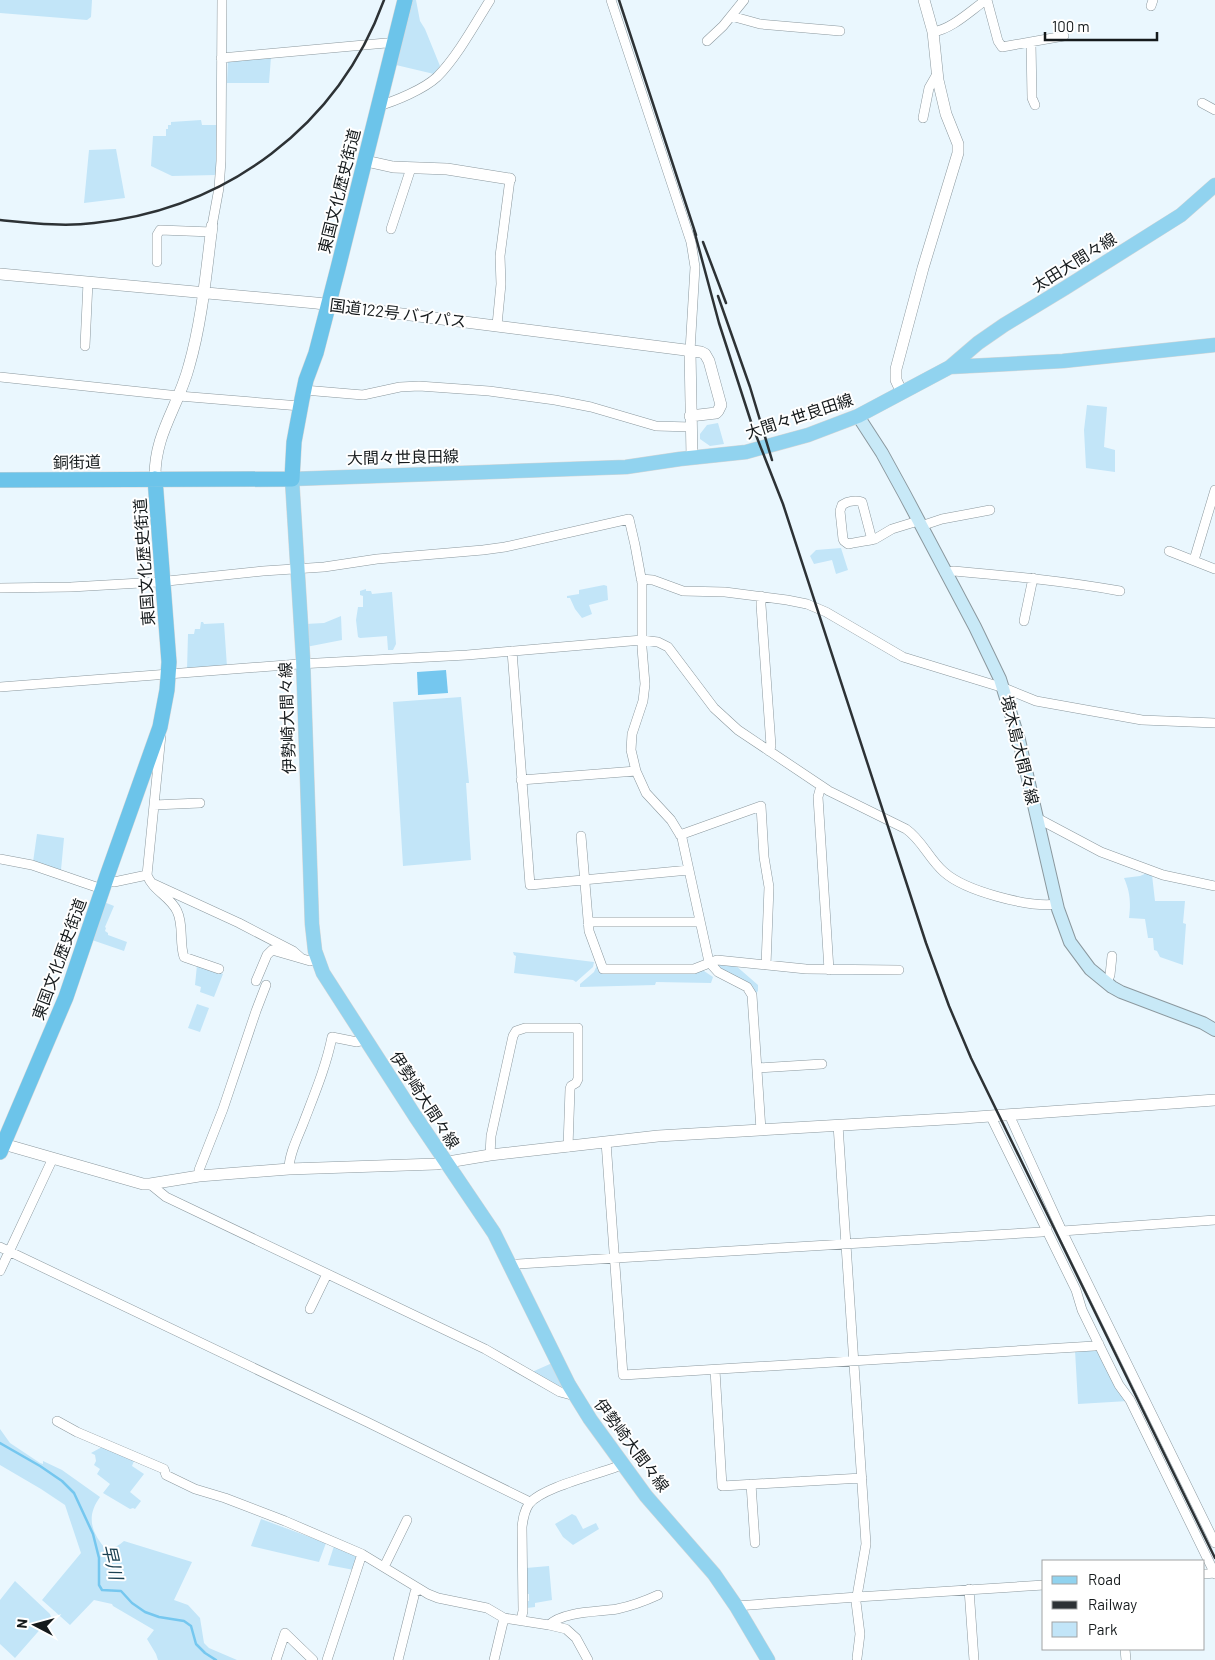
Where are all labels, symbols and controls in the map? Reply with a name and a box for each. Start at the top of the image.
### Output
scale bar [1045,10,1158,42]
text: 100 m [1052,17,1090,35]
street label: 東国文化歴史街道 [314,126,363,255]
street label: 太田大間々線 [1028,228,1119,295]
street label: 国道122号 バイパス [329,295,468,330]
street label: 大間々世良田線 [743,389,855,442]
street label: 大間々世良田線 [347,446,459,467]
street label: 銅街道 [53,452,101,471]
street label: 東国文化歴史街道 [130,498,157,627]
street label: 伊勢崎大間々線 [275,662,298,774]
street label: 境木島大間々線 [998,693,1043,807]
street label: 東国文化歴史街道 [28,895,89,1022]
street label: 伊勢崎大間々線 [387,1048,464,1152]
street label: 伊勢崎大間々線 [591,1394,674,1495]
water label: 早川 [98,1542,128,1584]
legend [1042,1560,1205,1650]
text: Road [1088,1570,1121,1588]
text: Railway [1088,1595,1137,1613]
north arrow [10,1600,60,1650]
text: N [13,1618,31,1629]
text: Park [1088,1620,1118,1638]

